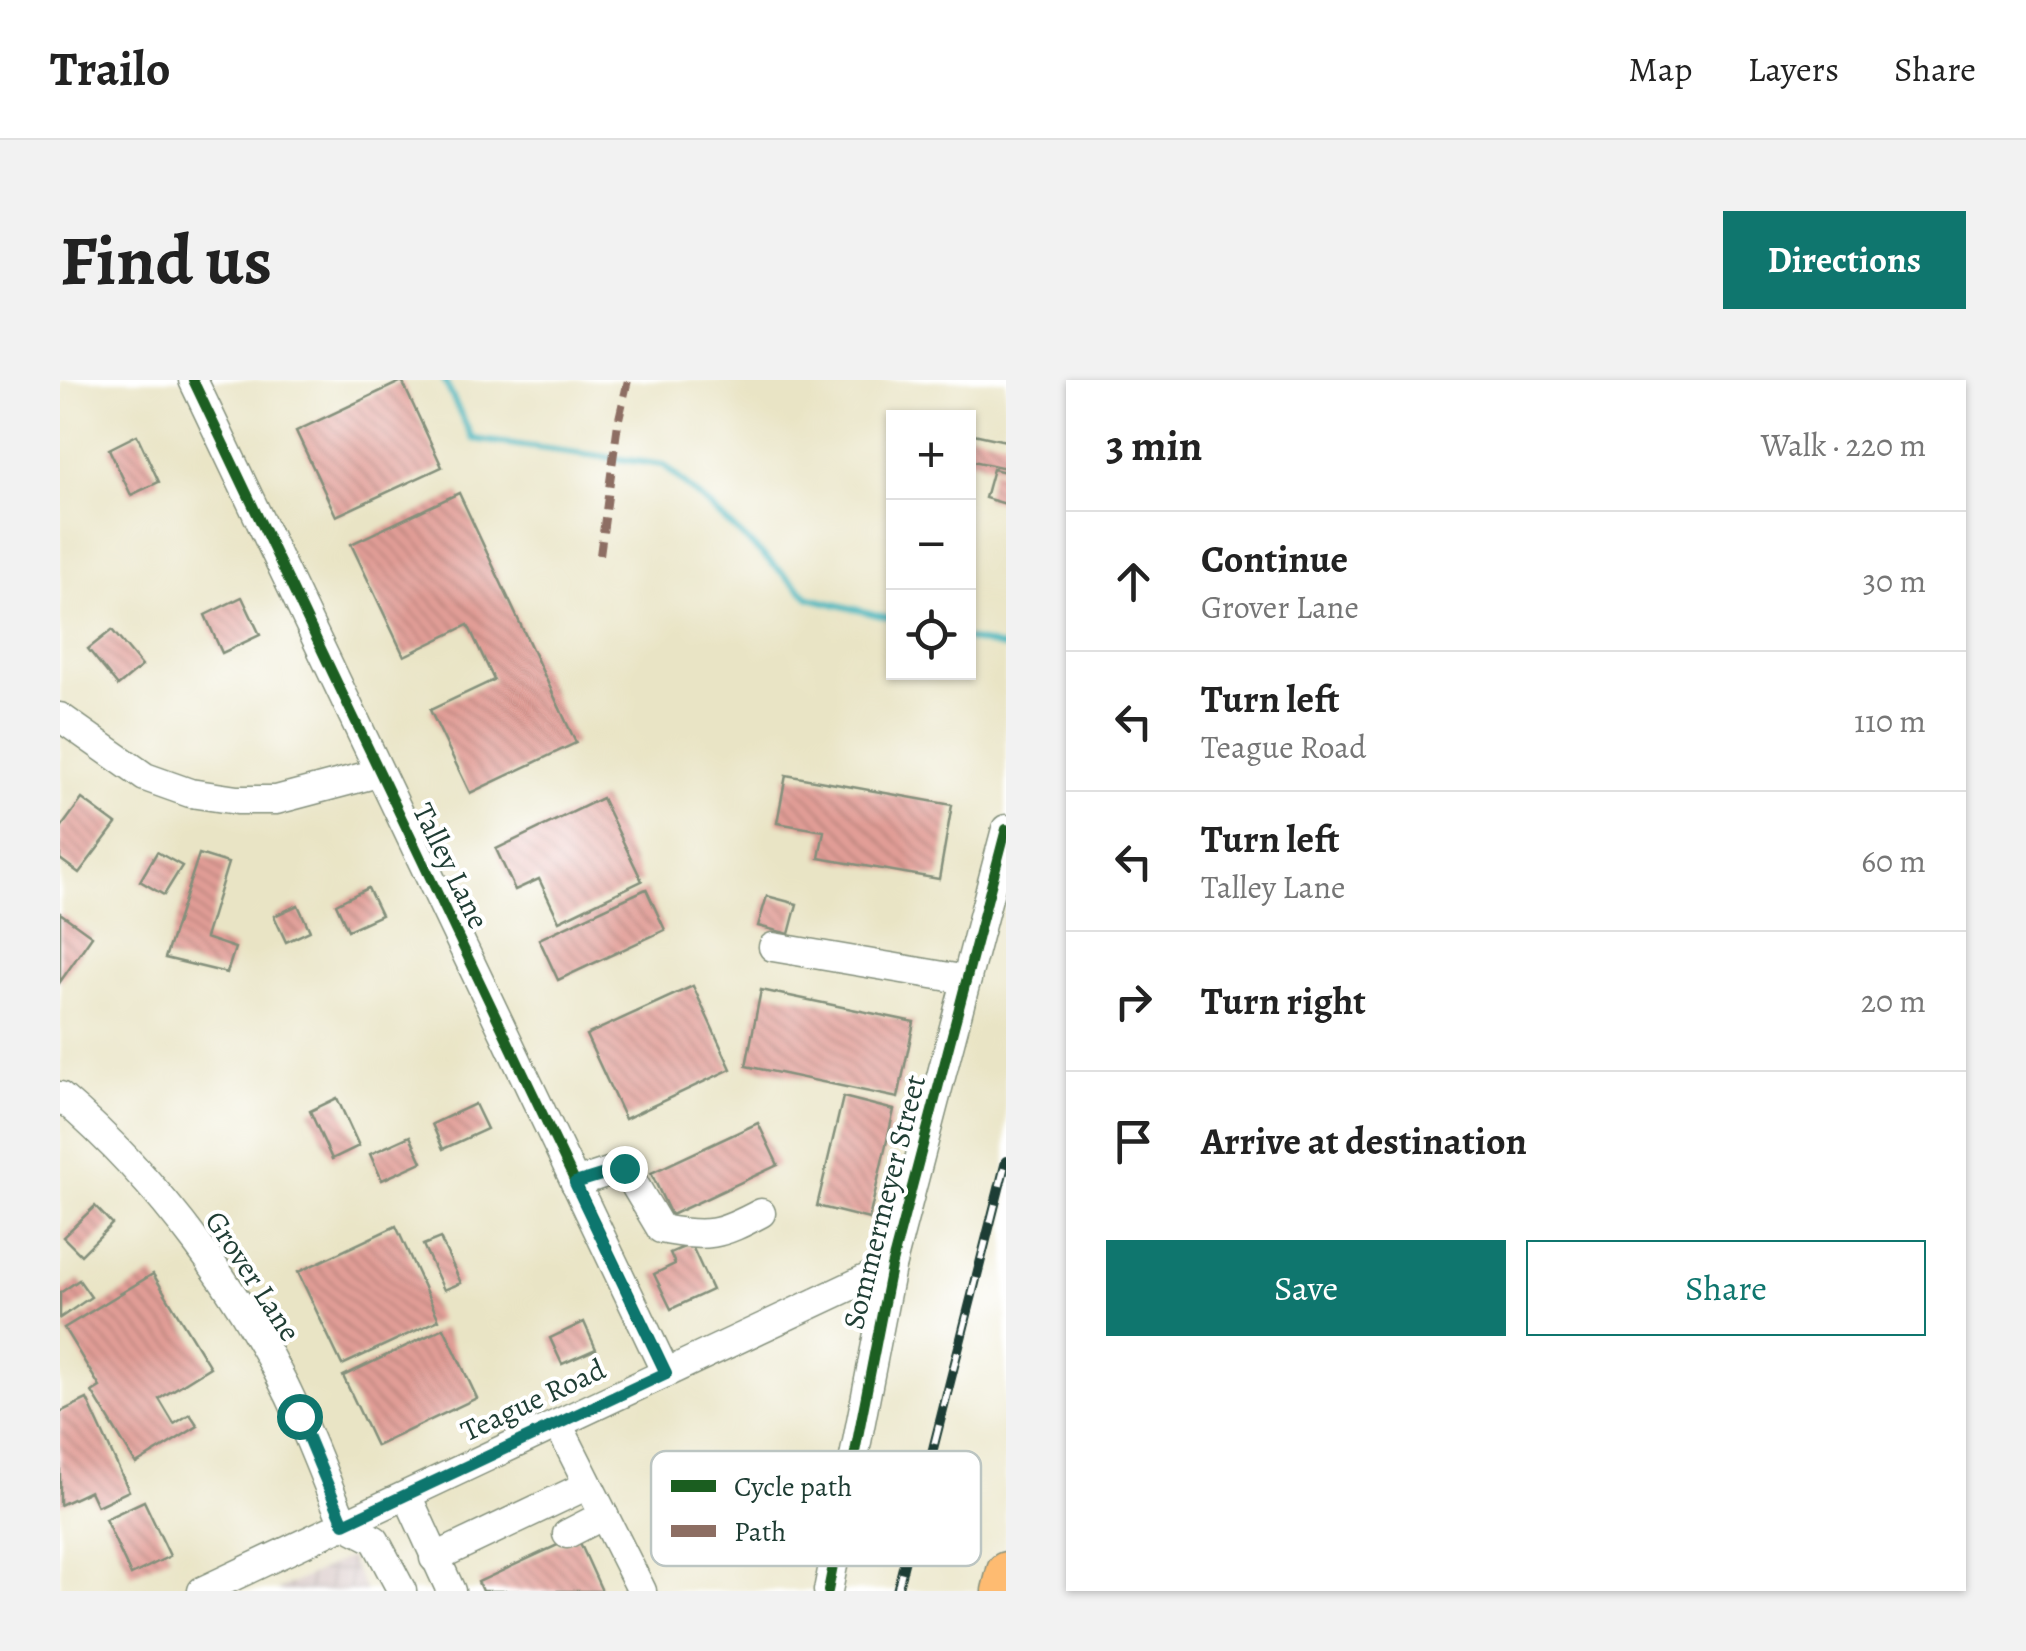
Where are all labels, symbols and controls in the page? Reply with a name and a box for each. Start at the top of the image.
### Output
text: Trailo [50,36,170,102]
text: Map [1628,45,1692,93]
text: Layers [1747,45,1839,93]
text: Share [1894,45,1976,93]
button: Directions [1723,211,1966,309]
text: Find us [60,213,272,308]
map controls [886,410,976,680]
button: + [886,410,976,500]
text: 3 min [1106,417,1202,474]
text: Walk · 220 m [1761,423,1926,467]
button: − [886,500,976,590]
text: Continue [1201,533,1348,585]
icon: ahead [1106,554,1161,609]
text: 30 m [1863,559,1926,603]
text: Grover Lane [1201,585,1359,629]
button: locate [886,590,976,680]
text: Turn left [1201,673,1340,725]
icon: left [1106,694,1161,749]
text: 110 m [1854,699,1926,743]
text: Teague Road [1201,725,1366,769]
street label: Talley Lane [403,796,499,936]
text: Turn left [1201,813,1340,865]
icon: left [1106,834,1161,889]
text: 60 m [1861,839,1926,883]
text: Talley Lane [1201,865,1345,909]
icon: right [1106,974,1161,1029]
text: Turn right [1201,975,1366,1027]
text: 20 m [1861,979,1926,1023]
street label: Sommermeyer Street [833,1070,935,1333]
icon: arrive [1106,1114,1161,1169]
text: Arrive at destination [1201,1115,1527,1167]
route end [602,1146,648,1192]
street label: Grover Lane [196,1203,310,1349]
button: Save [1106,1240,1506,1336]
button: Share [1526,1240,1926,1336]
street label: Teague Road [454,1349,613,1451]
route start [277,1394,323,1440]
legend [651,1451,981,1566]
text: Cycle path [734,1468,852,1506]
text: Path [734,1513,786,1551]

